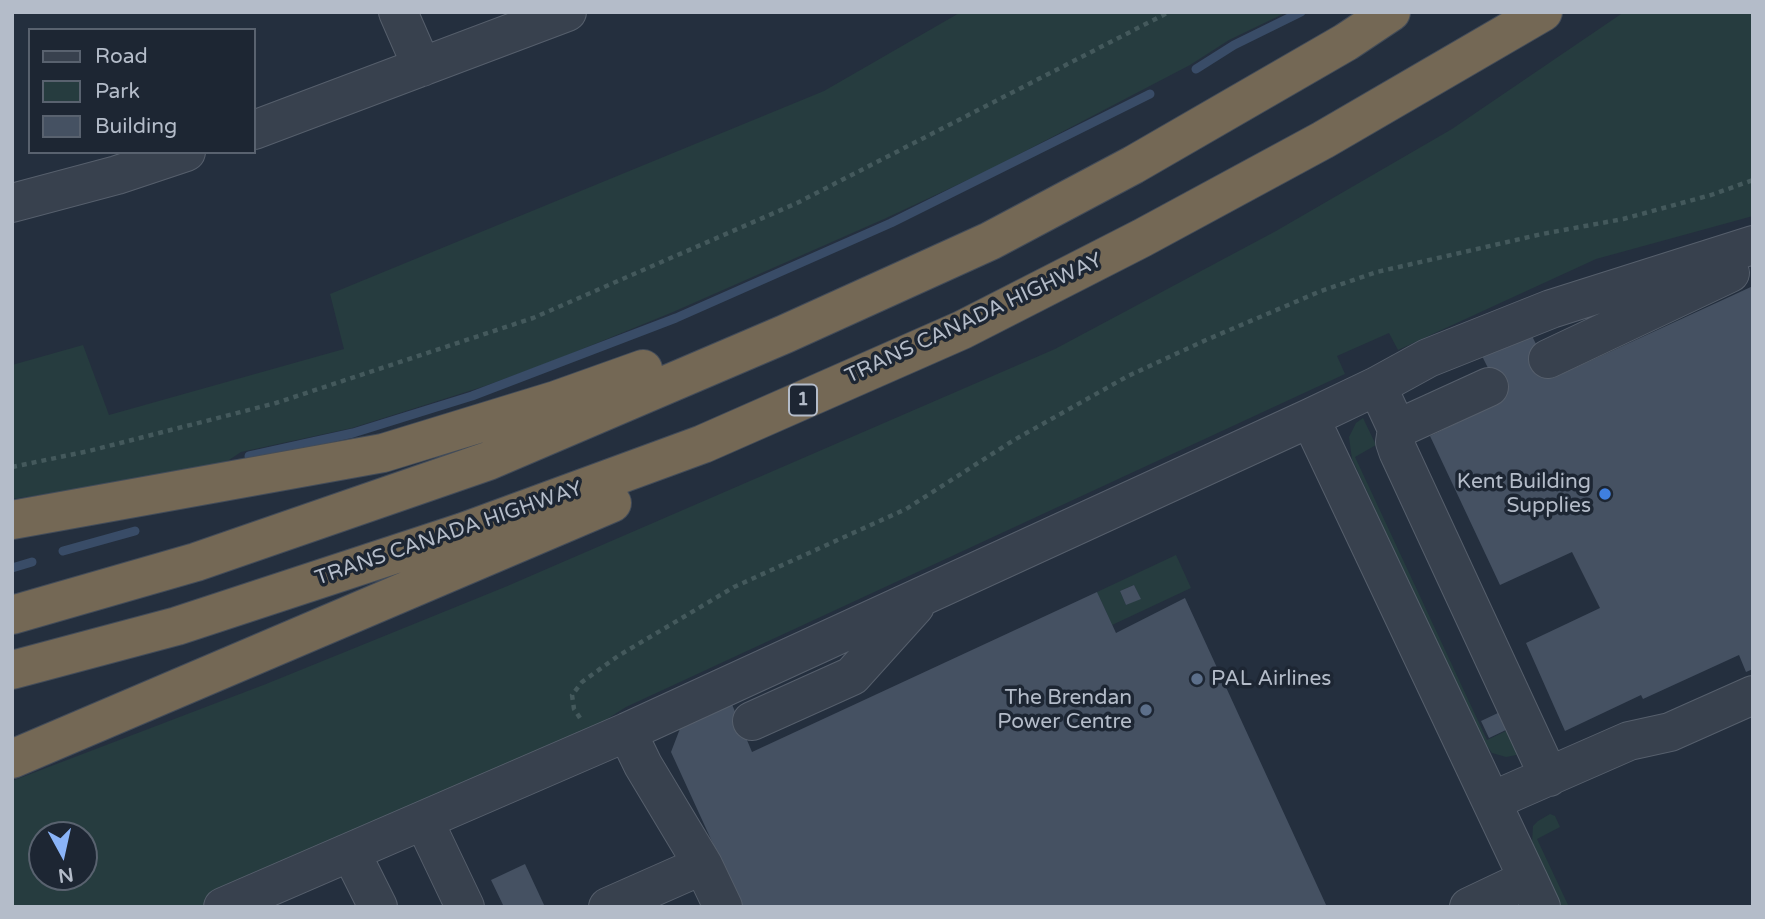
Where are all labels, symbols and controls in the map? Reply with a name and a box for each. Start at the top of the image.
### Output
legend [28,28,256,154]
text: Road [95,44,148,69]
text: Park [95,79,140,104]
text: Building [95,114,177,139]
street label: TRANS CANADA HIGHWAY [841,248,1107,390]
road number: 1 [789,384,817,416]
place label: Kent Building Supplies [1457,469,1591,519]
street label: TRANS CANADA HIGHWAY [312,476,586,592]
marker: Kent Building Supplies [1597,486,1613,502]
place label: PAL Airlines [1211,666,1331,692]
marker: PAL Airlines [1189,671,1205,687]
place label: The Brendan Power Centre [997,685,1132,735]
marker: The Brendan Power Centre [1138,702,1154,718]
north arrow [28,821,98,891]
text: N [57,863,75,887]

